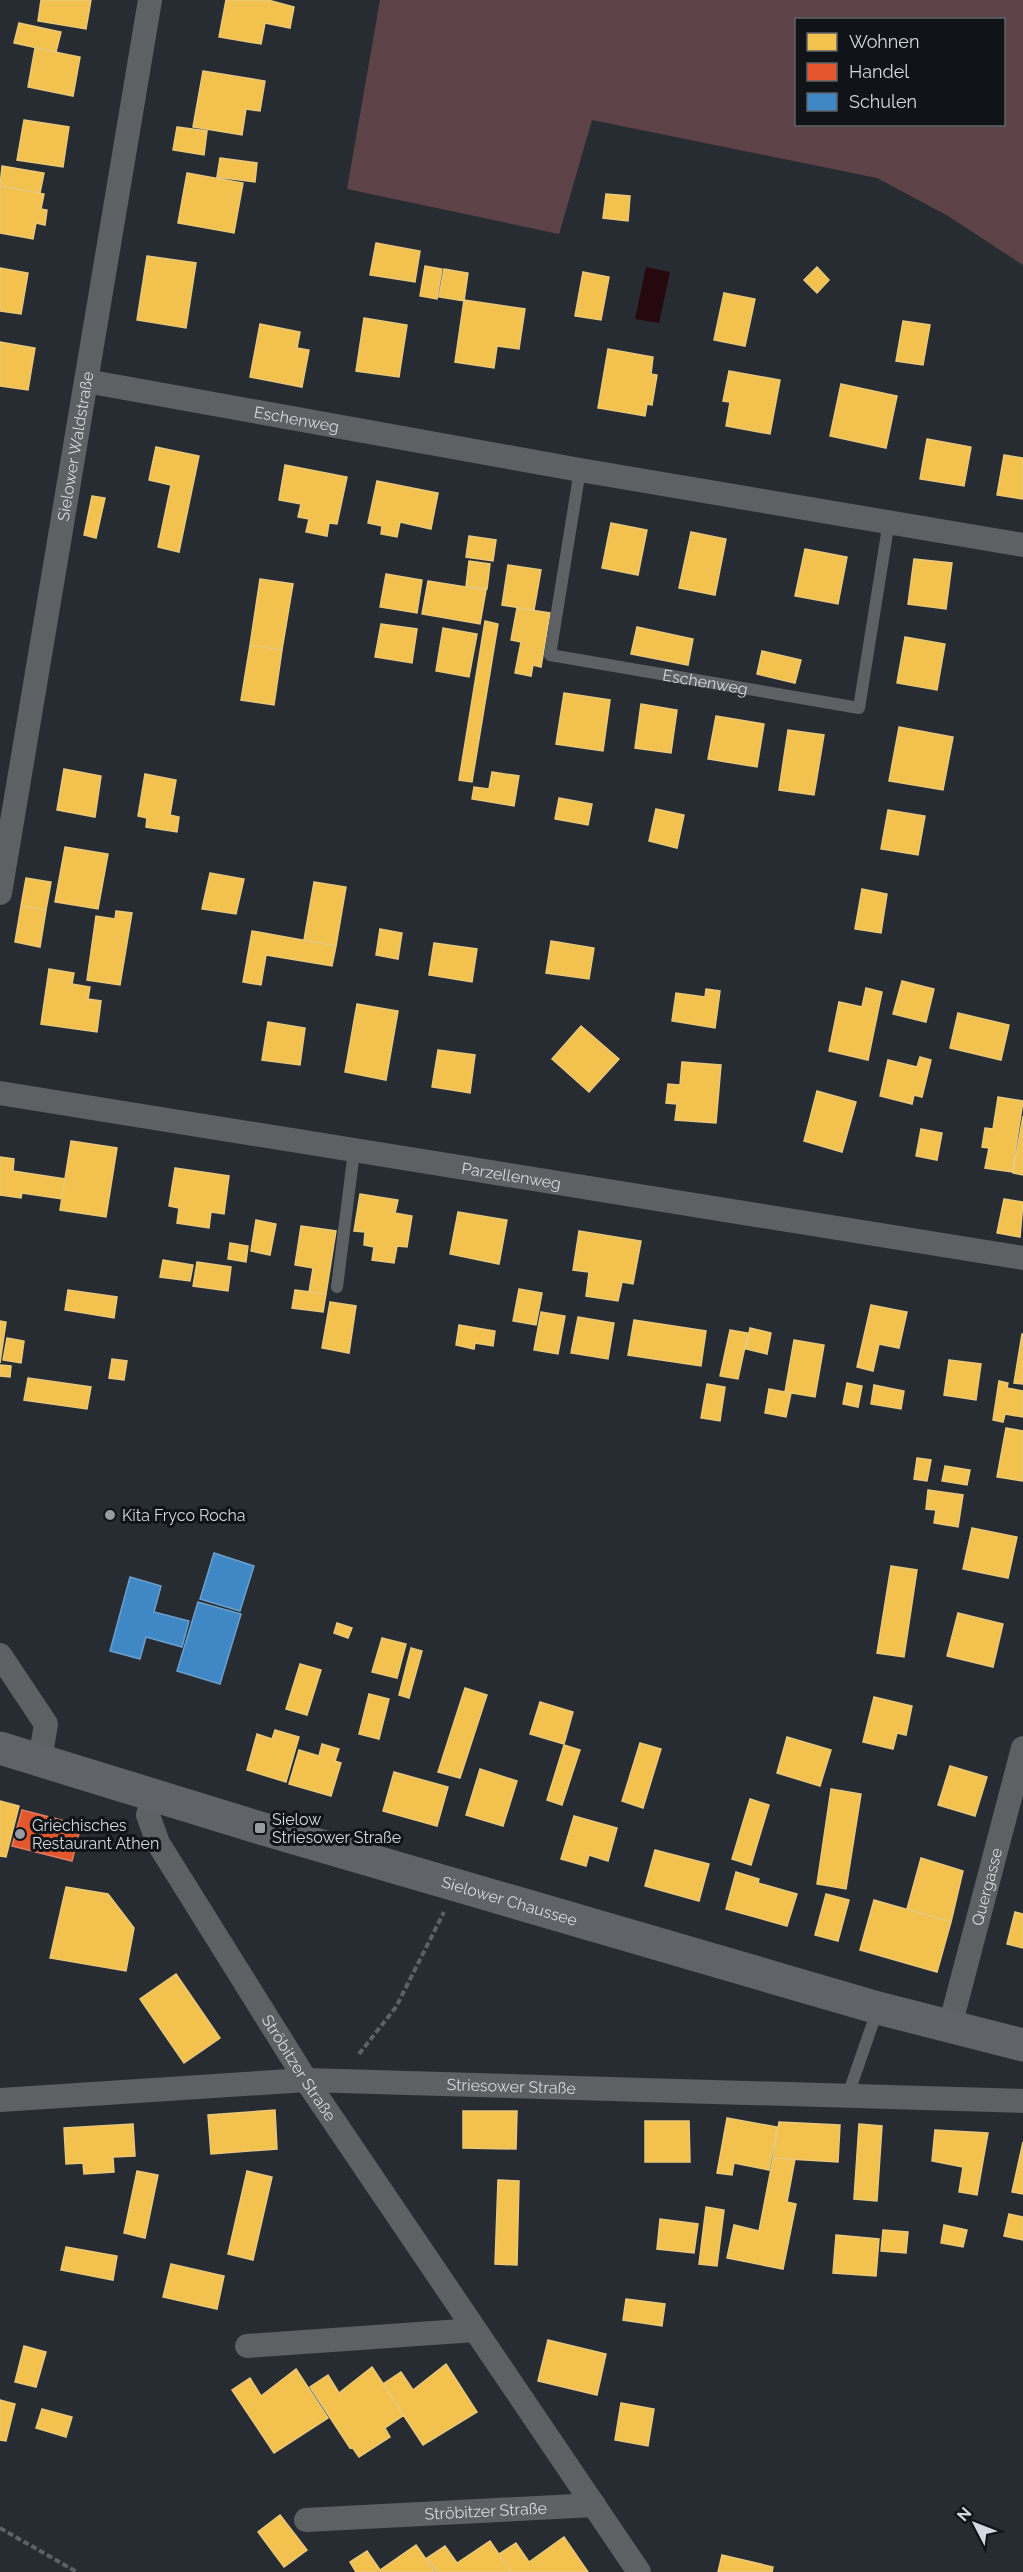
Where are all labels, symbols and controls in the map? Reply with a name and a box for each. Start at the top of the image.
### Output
legend [795,18,1005,126]
text: Wohnen [849,31,919,52]
text: Handel [849,61,909,82]
text: Schulen [849,91,917,112]
street label: Sielower Waldstraße [53,370,97,523]
street label: Eschenweg [253,402,341,436]
street label: Eschenweg [661,665,749,698]
street label: Parzellenweg [460,1158,563,1193]
place label: Kita Fryco Rocha [122,1506,246,1525]
marker: Kita Fryco Rocha [103,1508,117,1522]
place label: Sielow Striesower Straße [272,1810,401,1847]
place label: Griechisches Restaurant Athen [32,1816,159,1853]
marker: Sielow Striesower Straße [253,1821,267,1835]
marker: Griechisches Restaurant Athen [13,1827,27,1841]
street label: Quergasse [967,1846,1006,1928]
street label: Sielower Chaussee [439,1872,580,1929]
street label: Ströbitzer Straße [258,2011,340,2124]
street label: Striesower Straße [446,2075,576,2097]
north arrow [945,2494,1005,2554]
street label: Ströbitzer Straße [424,2498,547,2523]
text: N [953,2503,975,2525]

